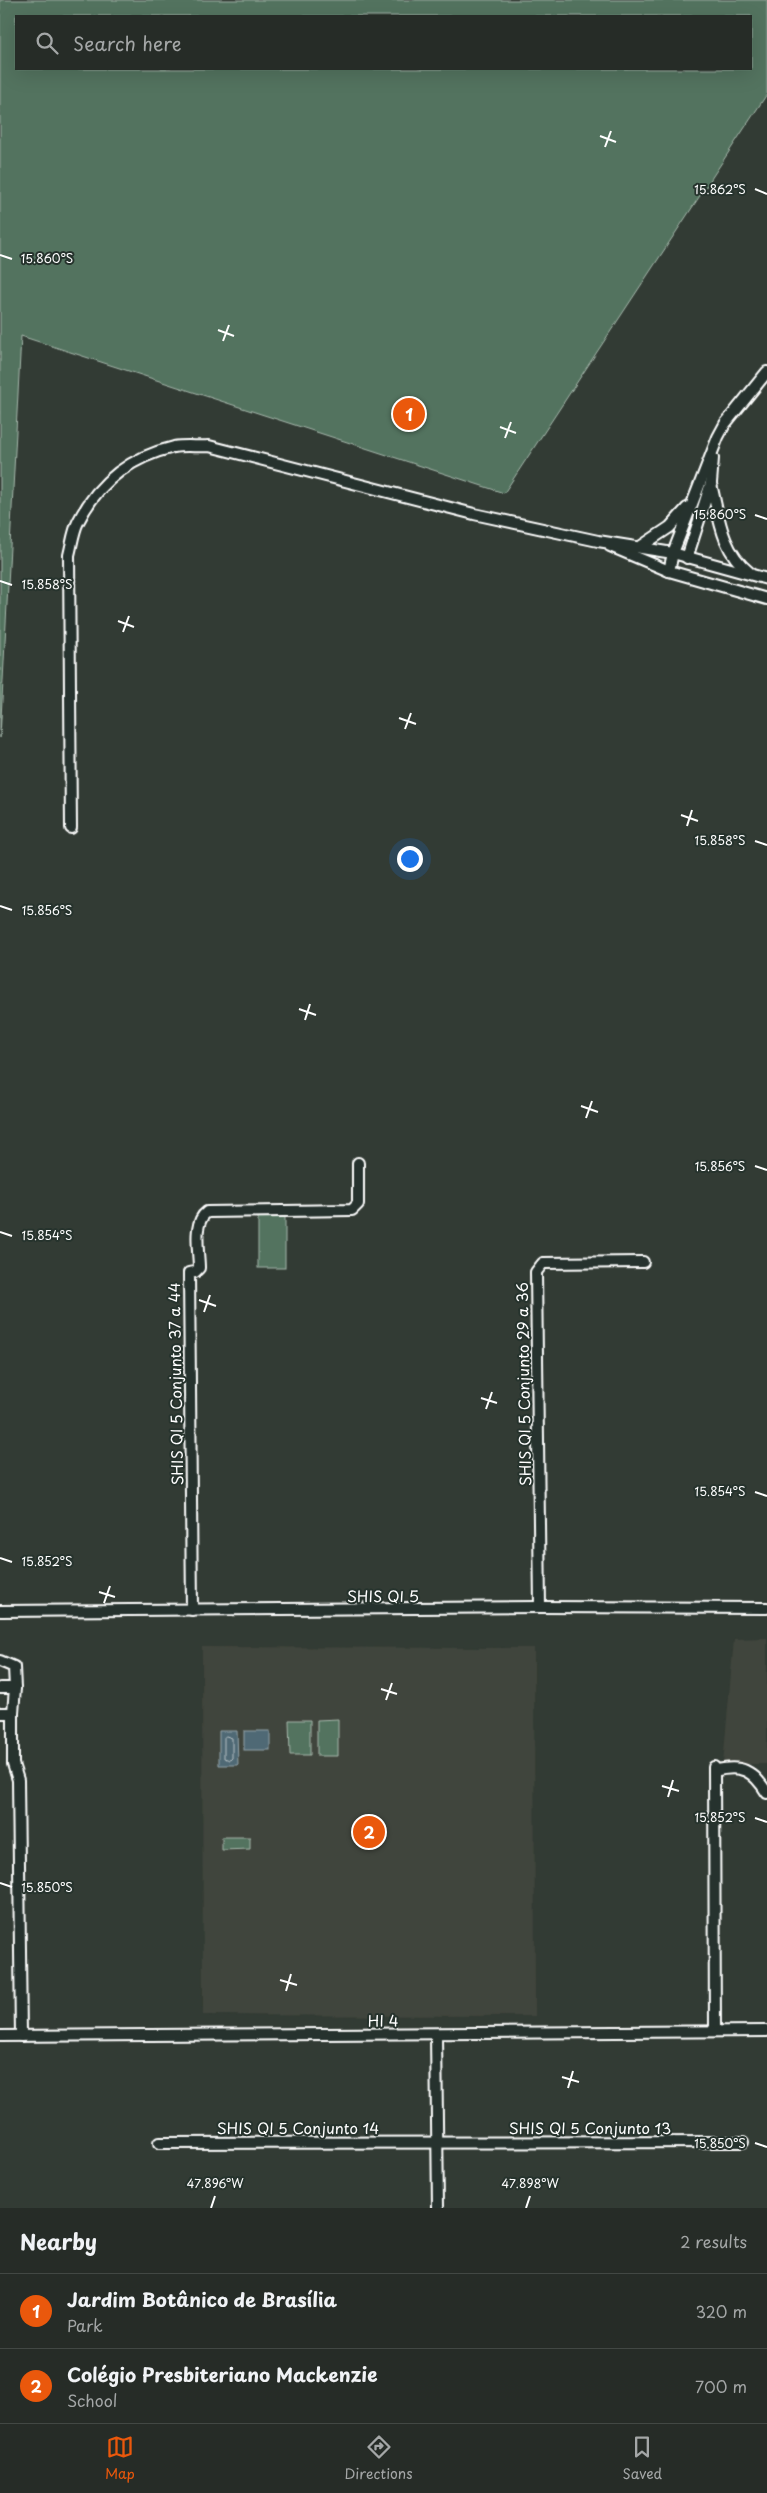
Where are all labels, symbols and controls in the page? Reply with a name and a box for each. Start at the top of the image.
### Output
search box [15,15,752,70]
icon: search [33,29,61,57]
text: Search here [73,29,182,57]
text: 15.862°S [694,180,746,198]
text: 15.860°S [21,249,73,267]
pin: 1 [393,395,425,433]
text: 15.860°S [694,505,746,523]
text: 15.858°S [22,575,72,593]
text: 15.858°S [695,831,745,849]
your location [397,846,423,872]
text: 15.856°S [22,901,72,919]
text: 15.856°S [695,1157,745,1175]
text: 15.854°S [22,1226,72,1244]
street label: SHIS QI 5 Conjunto 37 a 44 [162,1282,188,1486]
street label: SHIS QI 5 Conjunto 29 a 36 [510,1282,536,1486]
text: 15.854°S [695,1482,745,1500]
text: 15.852°S [22,1552,72,1570]
street label: SHIS QI 5 [347,1584,419,1607]
text: 15.852°S [695,1808,745,1826]
pin: 2 [353,1813,385,1851]
text: 15.850°S [21,1878,73,1896]
street label: HI 4 [367,2008,399,2032]
street label: SHIS QI 5 Conjunto 14 [217,2116,379,2139]
street label: SHIS QI 5 Conjunto 13 [509,2116,671,2139]
text: 15.850°S [694,2134,746,2152]
text: 47.896°W [187,2174,244,2192]
text: 47.898°W [501,2174,559,2192]
text: Nearby [20,2225,97,2257]
text: 2 results [680,2229,747,2253]
text: Jardim Botânico de Brasília [67,2285,337,2313]
text: 1 [32,2299,40,2323]
text: 320 m [696,2299,747,2323]
text: Park [67,2313,103,2337]
text: Colégio Presbiteriano Mackenzie [67,2360,377,2388]
text: 2 [30,2374,42,2398]
text: 700 m [695,2374,747,2398]
text: School [67,2388,117,2412]
tab: Map [105,2433,135,2484]
tab: Directions [345,2433,413,2484]
tab: Saved [622,2433,662,2484]

